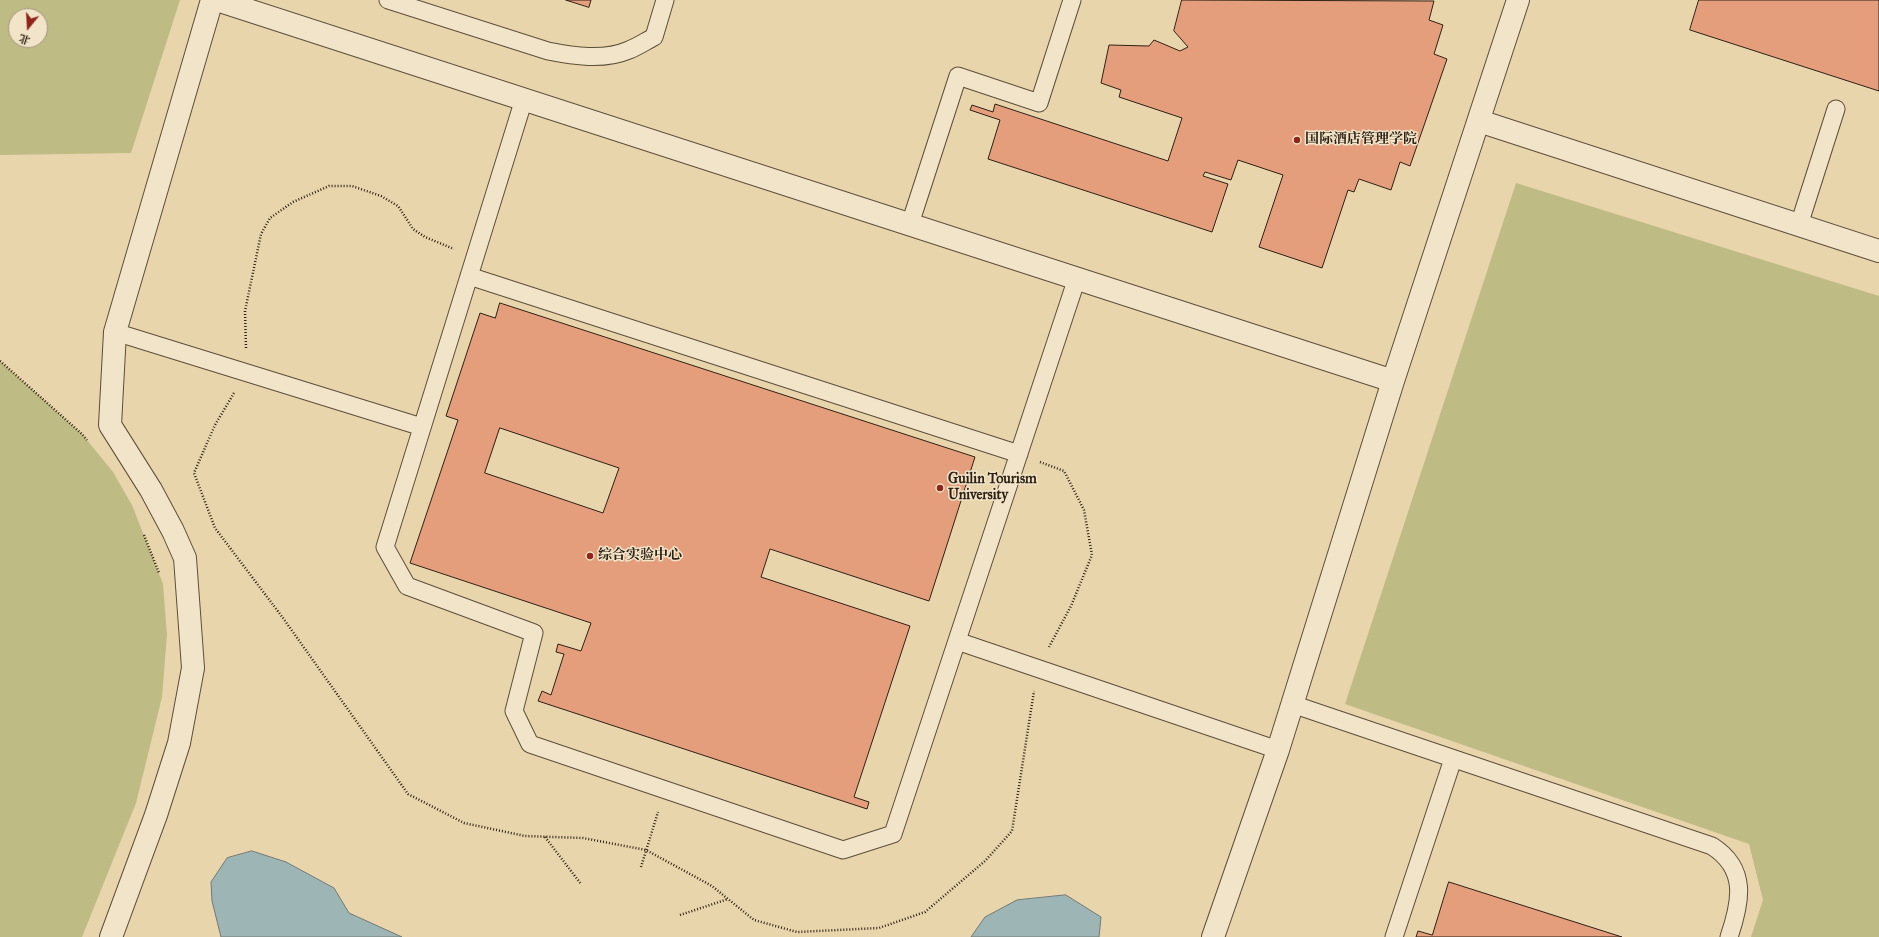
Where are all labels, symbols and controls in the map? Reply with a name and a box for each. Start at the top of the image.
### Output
north arrow [8,8,48,48]
text: 北 [17,31,32,47]
place label: 国际酒店管理学院 [1305,132,1417,148]
marker: 国际酒店管理学院 [1292,135,1302,145]
place label: Guilin Tourism University [948,472,1037,504]
marker: Guilin Tourism University [935,483,945,493]
place label: 综合实验中心 [598,548,682,564]
marker: 综合实验中心 [585,551,595,561]

